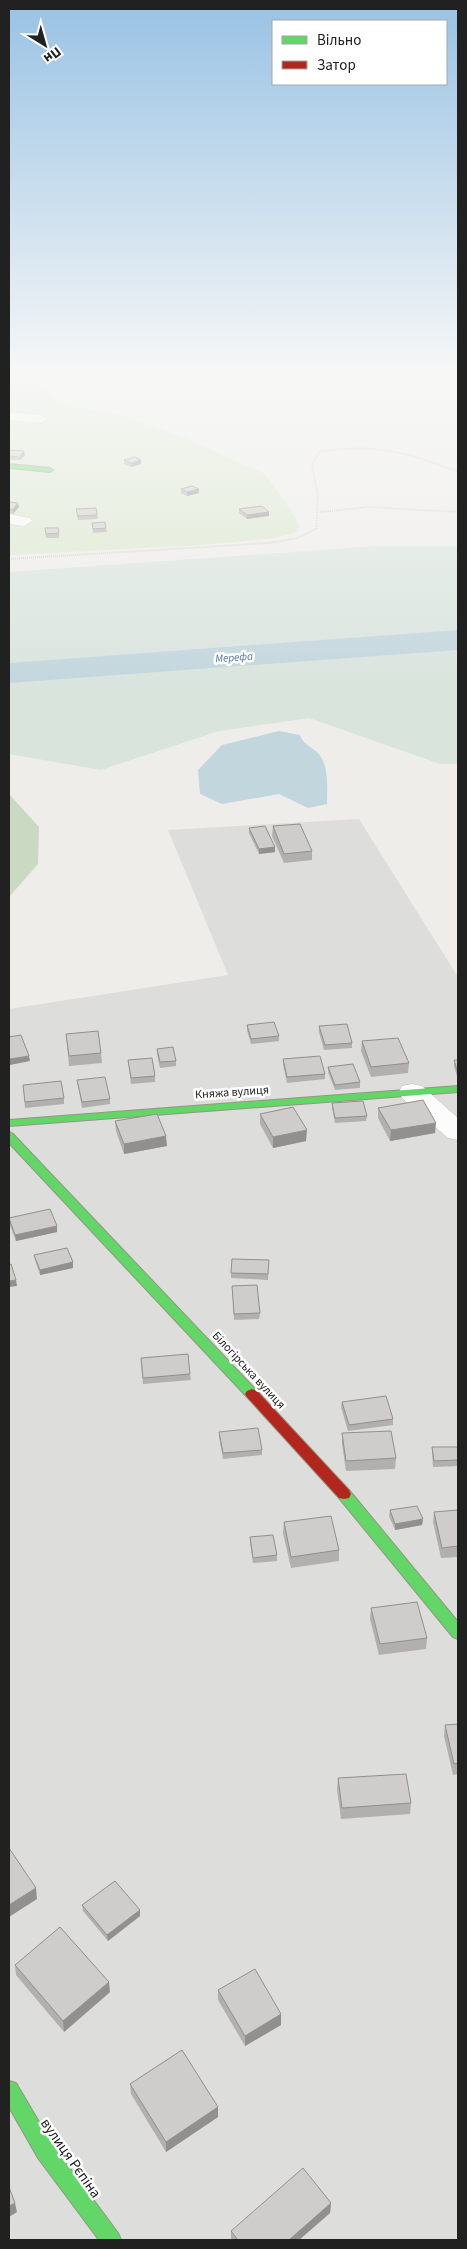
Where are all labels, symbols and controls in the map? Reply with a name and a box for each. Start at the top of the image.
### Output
north arrow [20,20,70,70]
legend [272,20,447,85]
text: Вільно [317,30,361,51]
text: Пн [39,41,65,68]
text: Затор [317,55,356,76]
water label: Мерефа [215,649,254,666]
street label: Княжа вулиця [195,1081,270,1104]
street label: Білогірська вулиця [208,1328,289,1413]
street label: вулиця Рєпіна [35,2114,106,2202]

